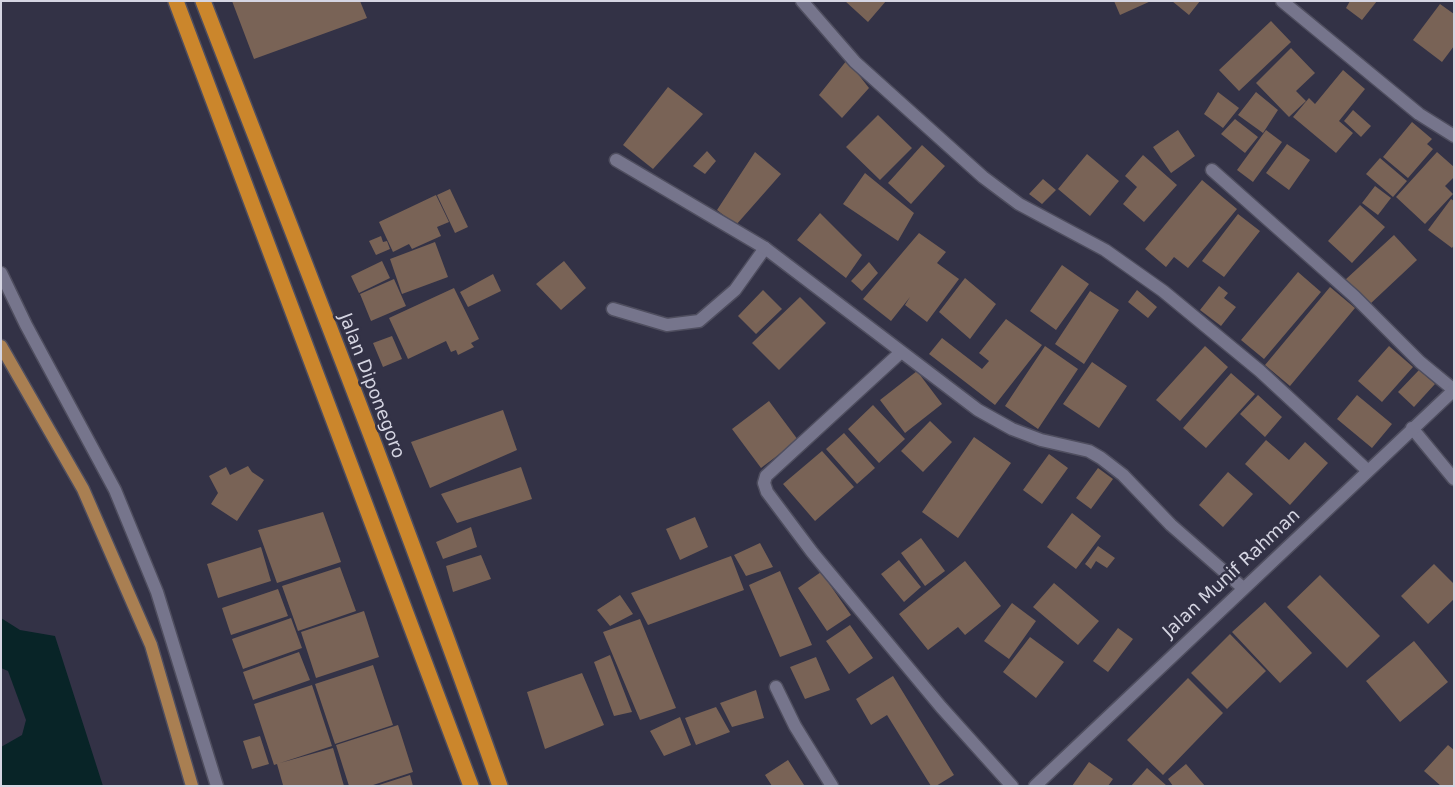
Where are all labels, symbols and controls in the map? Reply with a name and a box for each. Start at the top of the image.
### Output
street label: Jalan Diponegoro [333,310,409,462]
street label: Jalan Munif Rahman [1159,505,1305,643]

